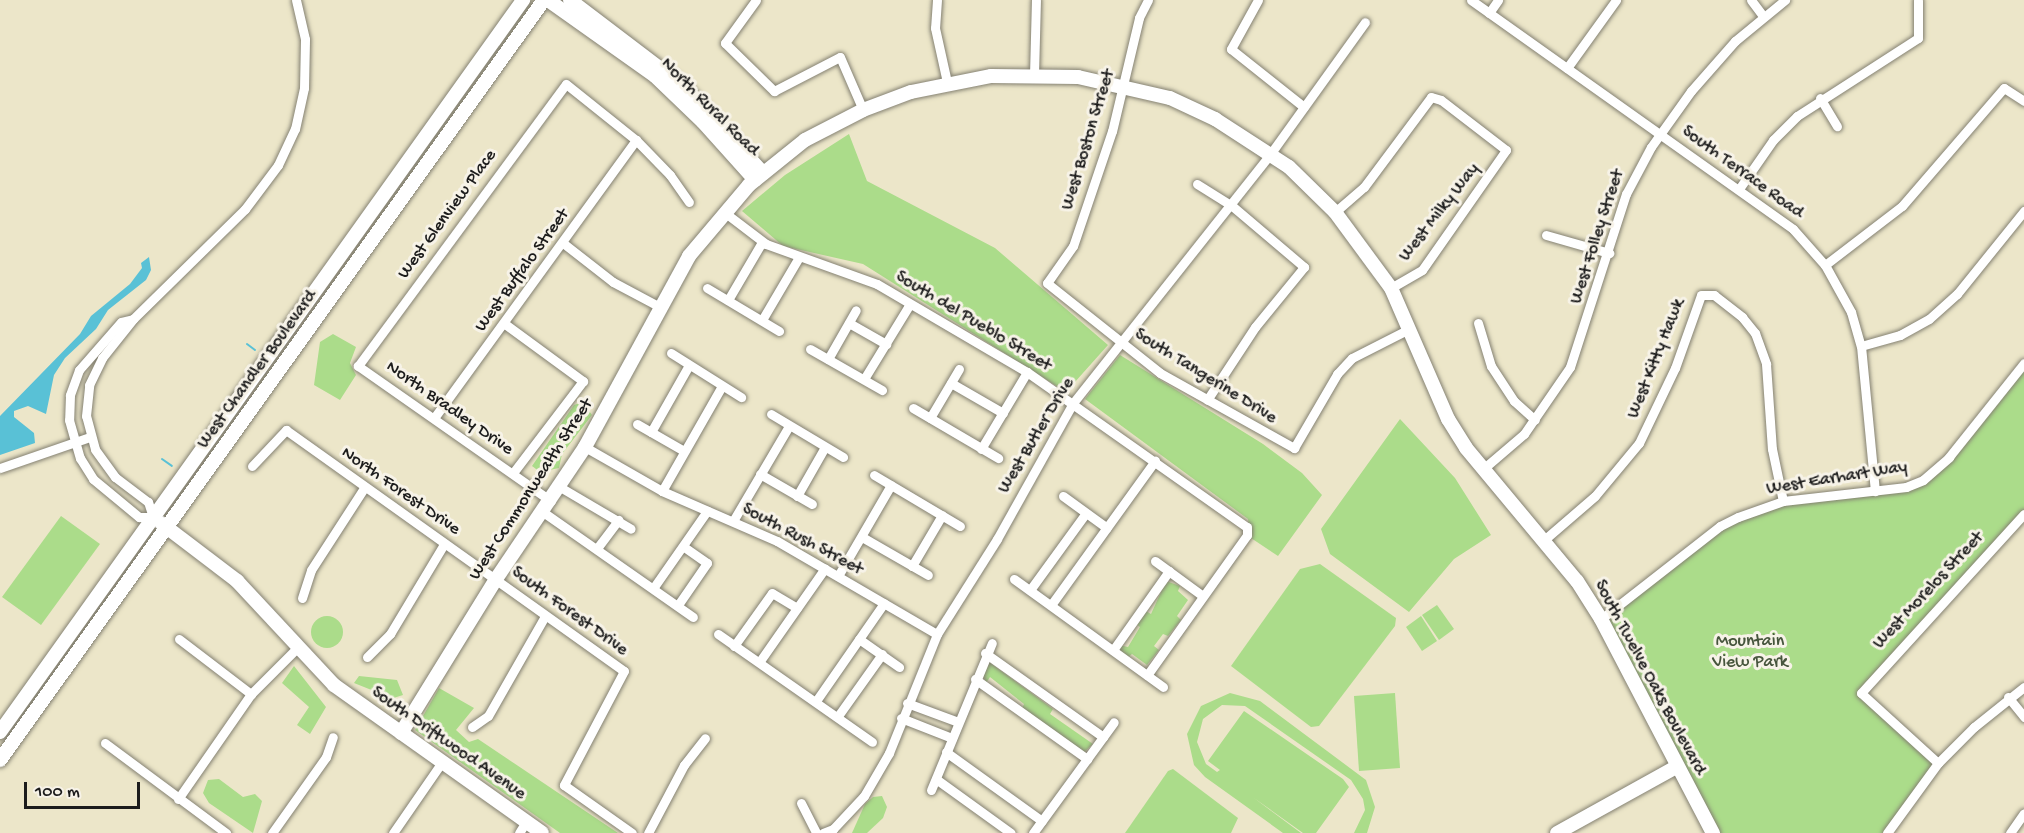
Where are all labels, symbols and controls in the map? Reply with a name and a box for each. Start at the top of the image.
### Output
street label: North Rural Road [655,54,763,162]
street label: West Boston Street [1057,67,1121,213]
street label: South Terrace Road [1677,122,1807,224]
street label: West Glenview Place [394,146,502,284]
street label: West Milky Way [1395,160,1485,266]
street label: West Folley Street [1566,167,1630,307]
street label: West Buffalo Street [471,205,575,337]
street label: South del Pueblo Street [891,267,1055,377]
street label: West Chandler Boulevard [193,287,323,453]
street label: West Kitty Hawk [1623,296,1691,422]
street label: South Tangerine Drive [1130,324,1280,430]
street label: North Bradley Drive [381,357,517,461]
street label: West Butler Drive [994,374,1080,498]
street label: West Commonwealth Street [465,395,599,585]
street label: North Forest Drive [336,443,464,541]
street label: West Earhart Way [1765,457,1909,501]
street label: South Rush Street [738,499,866,581]
street label: West Morelos Street [1869,528,1989,654]
street label: South Forest Drive [506,562,632,662]
street label: South Twelve Oaks Boulevard [1588,577,1710,779]
park label: Mountain View Park [1712,632,1788,674]
street label: South Driftwood Avenue [367,682,529,806]
scale bar [27,770,142,808]
text: 100 m [35,782,80,803]

